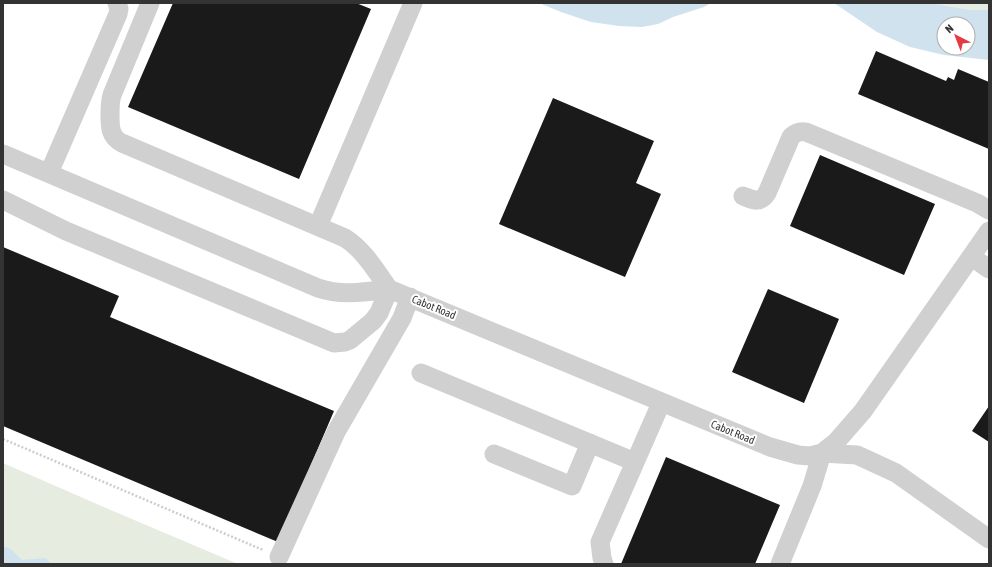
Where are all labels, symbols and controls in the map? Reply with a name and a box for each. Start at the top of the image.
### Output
north arrow [936,16,976,56]
text: N [943,22,956,35]
street label: Cabot Road [410,293,458,321]
street label: Cabot Road [709,418,757,446]

